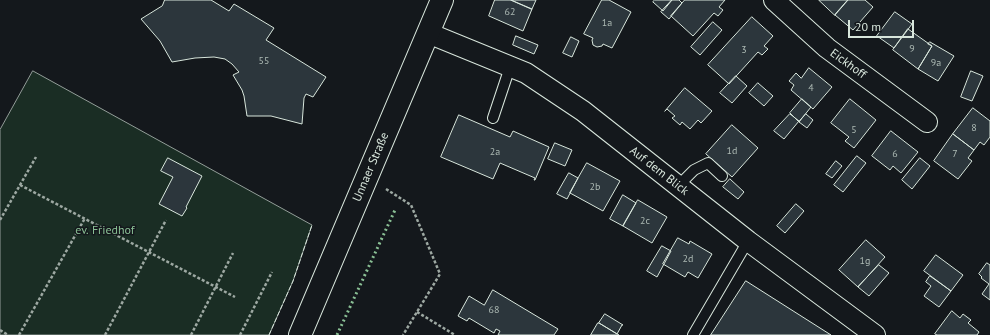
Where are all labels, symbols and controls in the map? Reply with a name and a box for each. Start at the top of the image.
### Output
house number: 62 [505,6,515,18]
scale bar [850,12,916,38]
house number: 1a [602,17,612,29]
text: 20 m [855,19,881,34]
house number: 9 [909,43,915,55]
house number: 3 [741,44,747,56]
street label: Eickhoff [827,46,869,82]
house number: 55 [259,55,269,67]
house number: 9a [931,57,941,69]
house number: 4 [808,82,814,94]
house number: 8 [971,122,977,134]
house number: 5 [851,124,857,136]
street label: Unnaer Straße [350,130,392,204]
street label: Auf dem Blick [627,143,691,199]
house number: 1d [727,145,737,157]
house number: 2a [490,146,500,158]
house number: 6 [892,148,898,160]
house number: 7 [952,148,958,160]
house number: 2b [590,181,600,193]
house number: 2c [640,215,650,227]
park label: ev. Friedhof [75,224,135,238]
house number: 2d [683,253,693,265]
house number: 1g [860,255,870,267]
house number: 68 [489,304,499,316]

